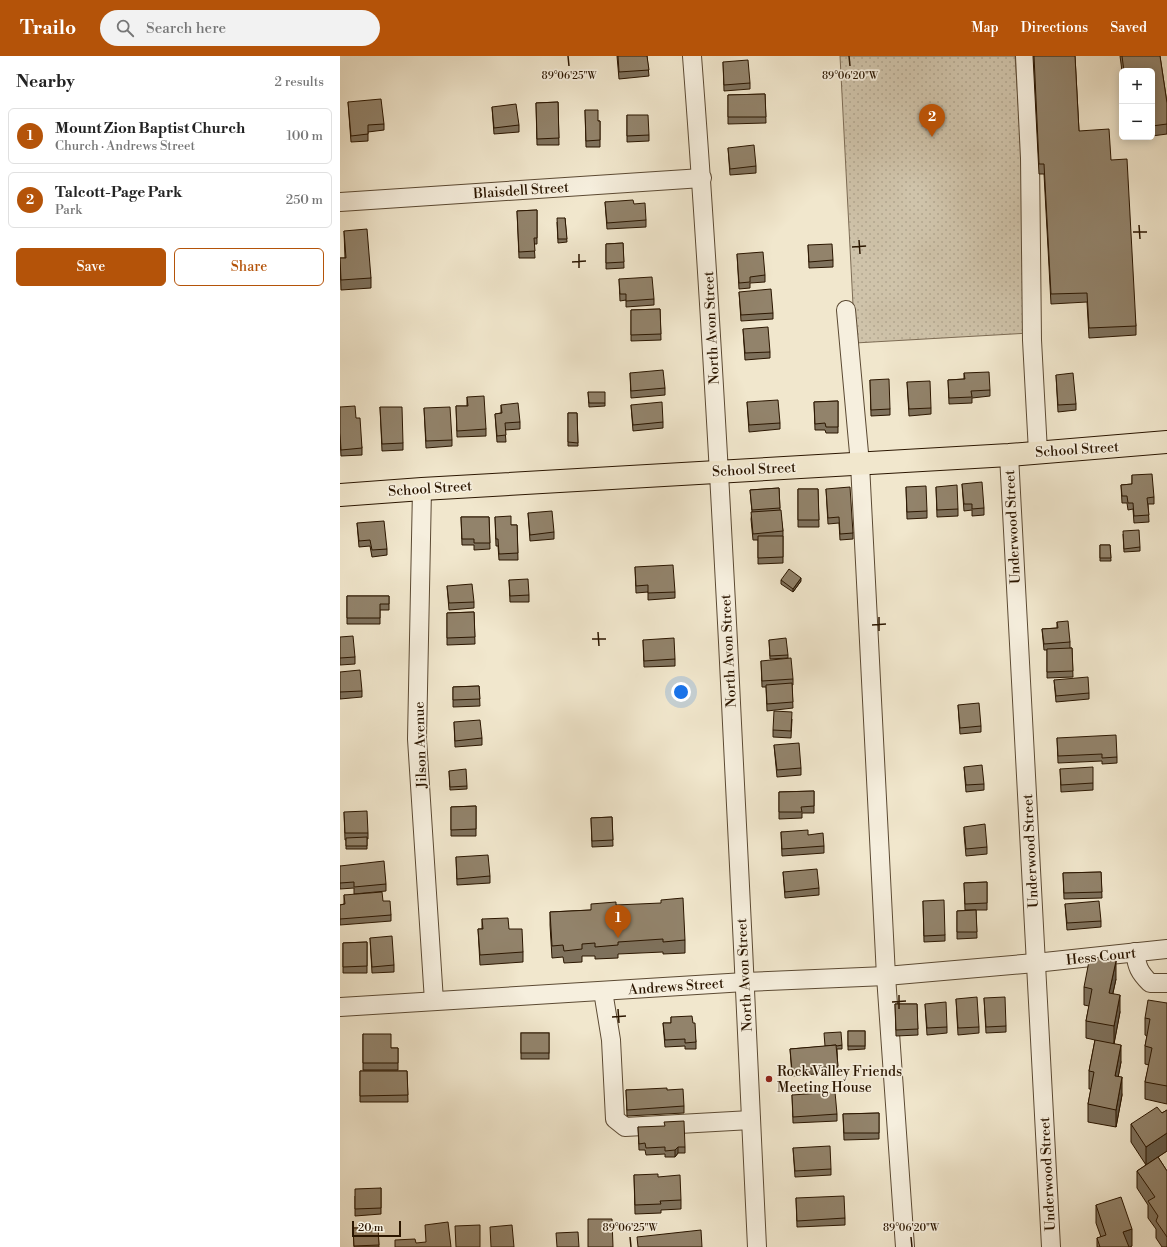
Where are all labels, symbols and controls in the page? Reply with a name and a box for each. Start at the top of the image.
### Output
search box [100,10,380,46]
text: Trailo [20,16,76,40]
icon: search [114,17,136,39]
text: Search here [146,19,226,38]
text: Map [971,19,999,37]
text: Directions [1021,19,1088,37]
text: Saved [1110,19,1147,37]
map controls [1119,68,1155,140]
button: + [1119,68,1155,104]
text: 89°06'25"W [542,70,597,82]
text: 89°06'20"W [822,70,879,82]
text: Nearby [16,71,75,93]
text: 2 results [275,74,324,90]
pin: 2 [919,104,945,137]
button: − [1119,104,1155,140]
text: Mount Zion Baptist Church [55,119,245,138]
text: 1 [27,128,33,144]
text: 100 m [287,128,323,144]
text: Church · Andrews Street [55,138,195,154]
street label: Blaisdell Street [472,179,570,203]
text: Talcott-Page Park [55,183,182,202]
text: 2 [26,192,34,208]
text: 250 m [286,192,323,208]
text: Park [55,202,82,218]
button: Save [16,248,166,286]
button: Share [174,248,324,286]
street label: North Avon Street [700,271,724,385]
street label: School Street [1034,438,1120,462]
street label: School Street [712,459,797,481]
street label: Underwood Street [1001,469,1025,584]
street label: School Street [387,477,473,501]
street label: North Avon Street [717,594,741,708]
your location [671,682,691,702]
street label: Jilson Avenue [410,701,432,790]
street label: Underwood Street [1019,793,1043,908]
pin: 1 [605,905,631,938]
street label: North Avon Street [733,918,757,1032]
street label: Hess Court [1065,944,1137,970]
street label: Andrews Street [627,975,725,999]
place label: Rock Valley Friends Meeting House [777,1063,902,1097]
marker: Rock Valley Friends Meeting House [764,1074,774,1084]
street label: Underwood Street [1036,1116,1060,1231]
scale bar [352,1219,401,1238]
text: 20 m [358,1221,383,1235]
text: 89°06'25"W [603,1222,658,1234]
text: 89°06'20"W [883,1222,940,1234]

